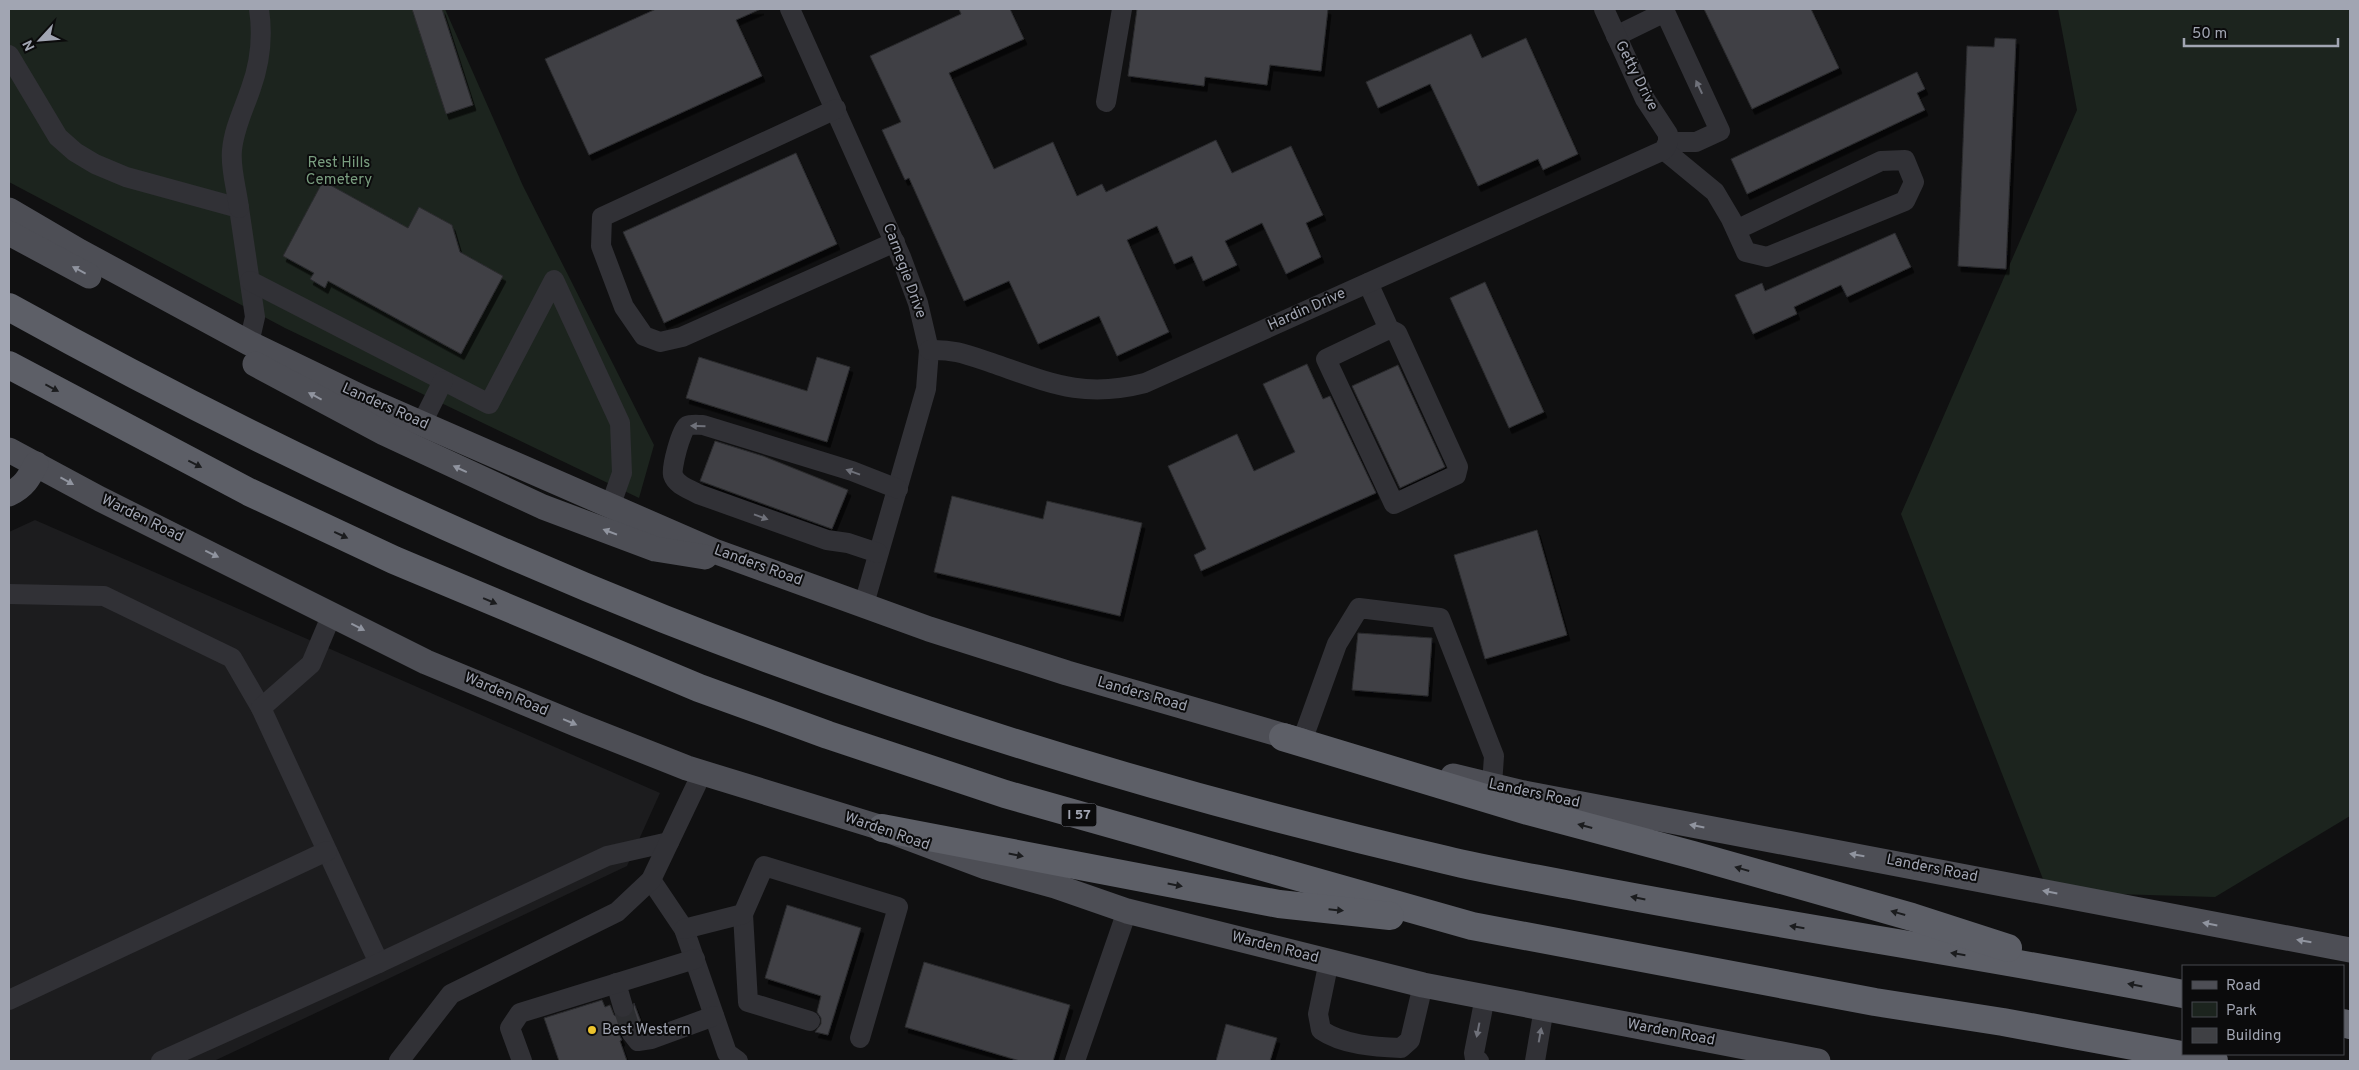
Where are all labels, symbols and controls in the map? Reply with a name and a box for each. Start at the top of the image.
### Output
north arrow [15,15,65,65]
scale bar [2184,15,2338,47]
text: 50 m [2192,25,2227,44]
text: N [20,37,40,53]
street label: Getty Drive [1610,38,1662,114]
one-way arrow [1695,80,1703,94]
park label: Rest Hills Cemetery [306,154,372,190]
street label: Carnegie Drive [878,221,930,321]
one-way arrow [72,266,86,274]
street label: Hardin Drive [1265,284,1349,336]
street label: Landers Road [339,379,431,435]
one-way arrow [45,384,59,392]
one-way arrow [308,392,322,400]
one-way arrow [689,421,705,429]
one-way arrow [188,460,203,468]
one-way arrow [453,464,467,472]
one-way arrow [845,468,860,476]
one-way arrow [60,477,75,485]
street label: Warden Road [98,491,186,547]
one-way arrow [754,514,769,521]
one-way arrow [602,528,617,536]
one-way arrow [334,532,348,540]
street label: Landers Road [711,541,805,591]
one-way arrow [205,550,220,558]
one-way arrow [483,597,497,605]
one-way arrow [350,623,365,631]
street label: Warden Road [461,669,551,721]
street label: Landers Road [1095,673,1189,717]
one-way arrow [563,718,578,726]
street label: Landers Road [1487,775,1581,813]
road number: I 57 [1062,804,1096,826]
street label: Warden Road [842,809,932,855]
one-way arrow [1578,822,1593,830]
one-way arrow [1689,822,1704,830]
one-way arrow [1848,850,1864,858]
one-way arrow [1008,851,1023,859]
street label: Landers Road [1885,851,1979,887]
one-way arrow [1734,864,1749,872]
one-way arrow [1168,881,1184,889]
one-way arrow [2042,888,2058,896]
one-way arrow [1630,894,1645,902]
one-way arrow [1328,906,1344,914]
one-way arrow [1891,909,1906,917]
one-way arrow [2201,919,2217,927]
one-way arrow [1789,923,1805,931]
street label: Warden Road [1229,928,1321,968]
one-way arrow [2296,937,2312,945]
one-way arrow [1949,950,1965,958]
legend [2182,965,2344,1055]
text: Road [2226,977,2261,996]
one-way arrow [2127,981,2143,989]
text: Park [2226,1002,2257,1021]
street label: Warden Road [1625,1015,1717,1051]
place label: Best Western [602,1021,691,1040]
one-way arrow [1474,1023,1482,1038]
marker: Best Western [586,1024,598,1036]
one-way arrow [1536,1026,1544,1042]
text: Building [2226,1027,2281,1046]

